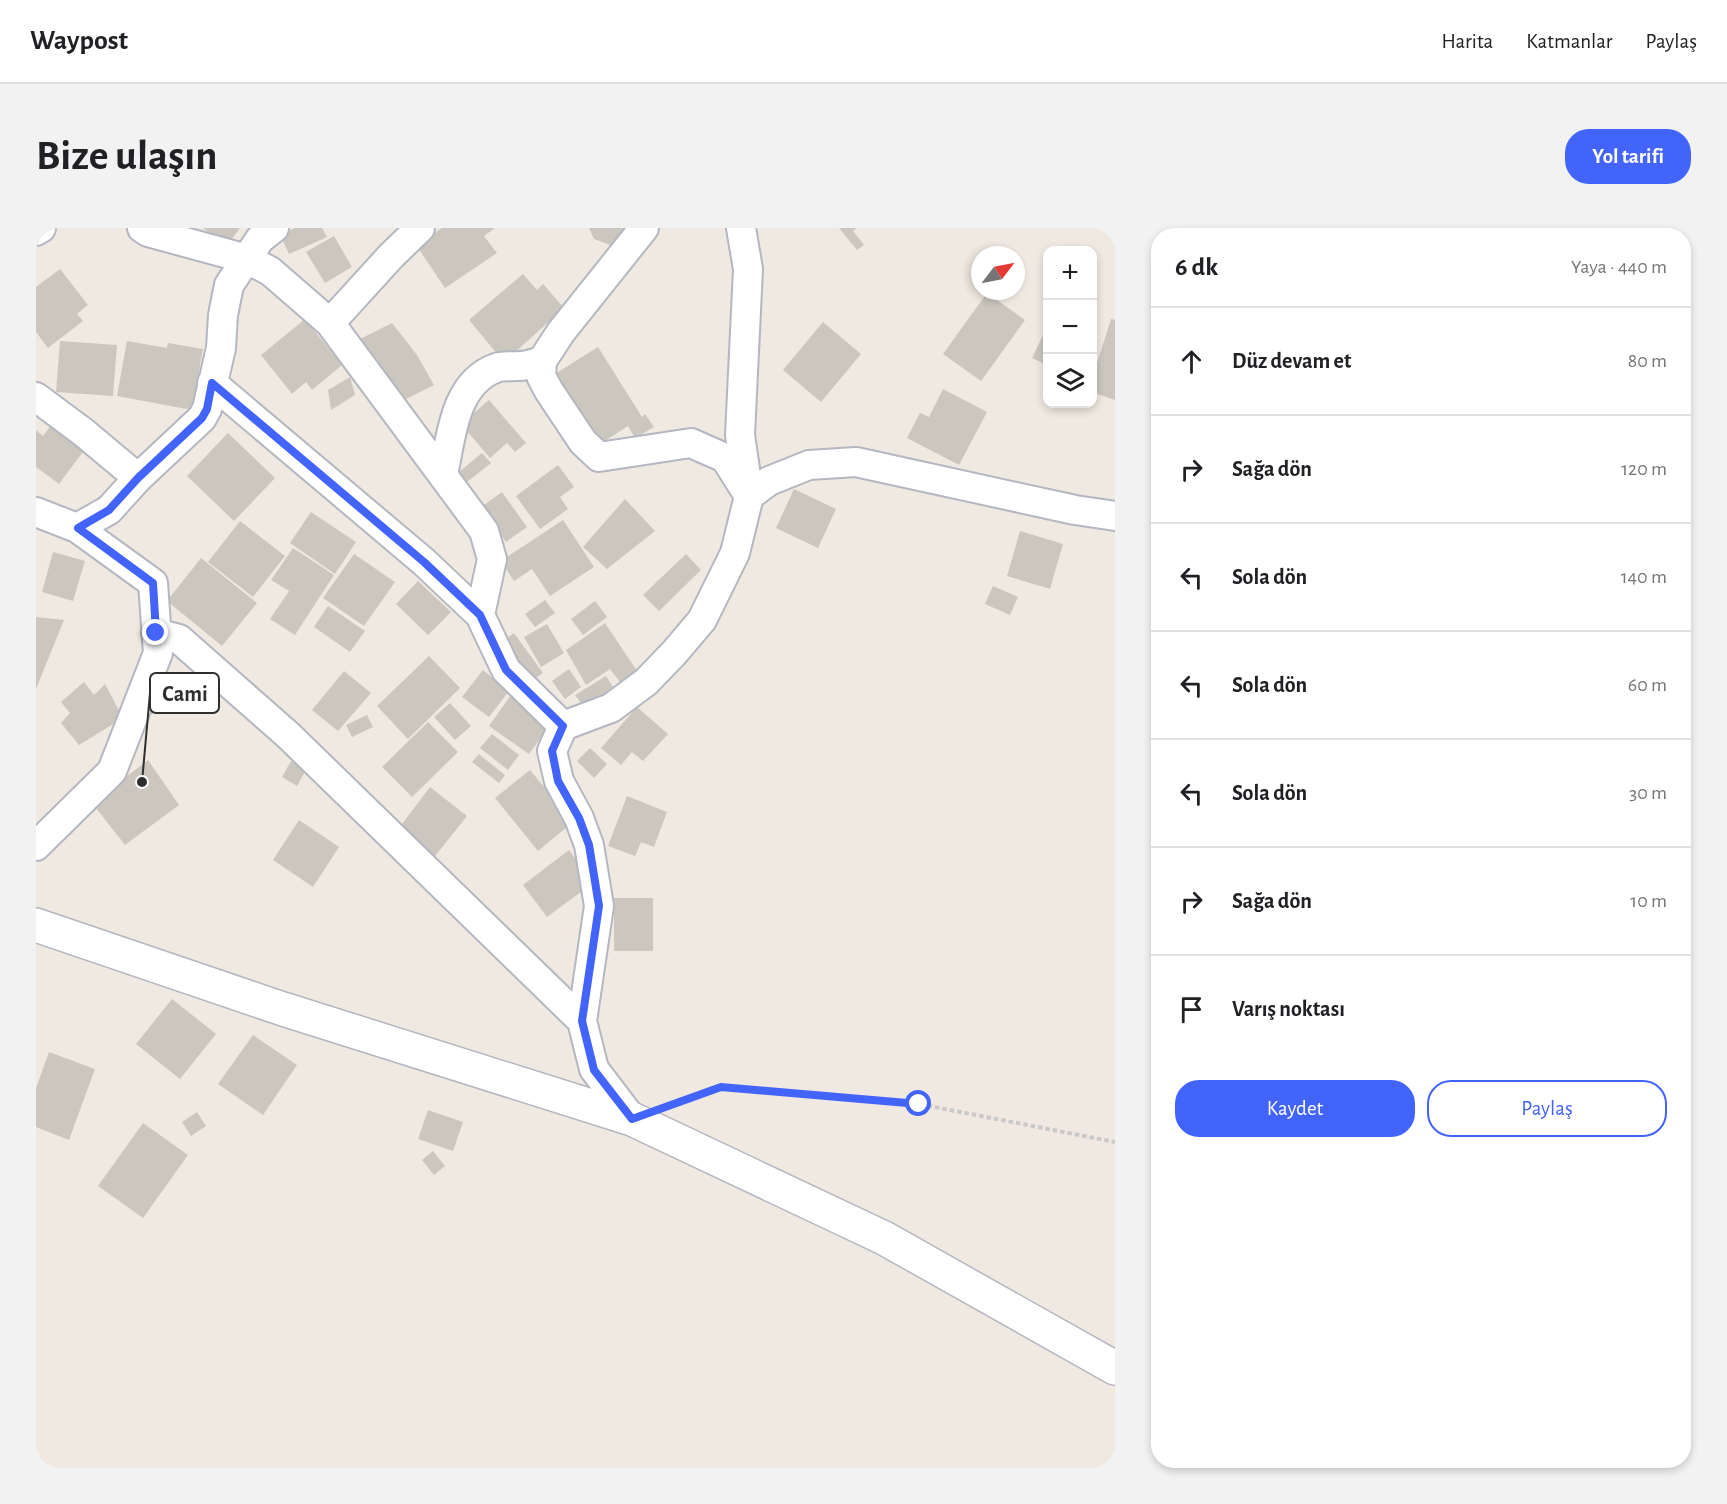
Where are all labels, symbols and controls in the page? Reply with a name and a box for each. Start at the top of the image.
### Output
text: Waypost [30,27,128,55]
text: Harita [1442,31,1493,52]
text: Katmanlar [1526,31,1613,52]
text: Paylaş [1646,31,1697,52]
button: Yol tarifi [1565,129,1691,184]
text: Bize ulaşın [36,135,217,177]
north arrow [971,246,1025,300]
map controls [1043,246,1097,408]
button: + [1043,246,1097,300]
text: 6 dk [1175,254,1218,280]
text: Yaya · 440 m [1571,257,1667,277]
button: − [1043,300,1097,354]
icon: ahead [1175,345,1208,378]
text: Düz devam et [1232,350,1351,372]
text: 80 m [1628,351,1667,371]
button: layers [1043,354,1097,408]
icon: right [1175,453,1208,486]
text: Sağa dön [1232,458,1312,480]
text: 120 m [1621,459,1667,479]
icon: left [1175,561,1208,594]
text: Sola dön [1232,566,1307,588]
text: 140 m [1621,567,1667,587]
route end [142,619,168,645]
icon: left [1175,669,1208,702]
callout: Cami [150,673,219,713]
text: Sola dön [1232,674,1307,696]
text: 60 m [1628,675,1667,695]
text: Cami [162,683,208,705]
icon: left [1175,777,1208,810]
text: Sola dön [1232,782,1307,804]
text: 30 m [1629,783,1667,803]
icon: right [1175,885,1208,918]
text: Sağa dön [1232,890,1312,912]
text: 10 m [1630,891,1667,911]
icon: arrive [1175,993,1208,1026]
text: Varış noktası [1232,998,1345,1020]
button: Kaydet [1175,1080,1415,1137]
button: Paylaş [1427,1080,1667,1137]
route start [905,1090,931,1116]

